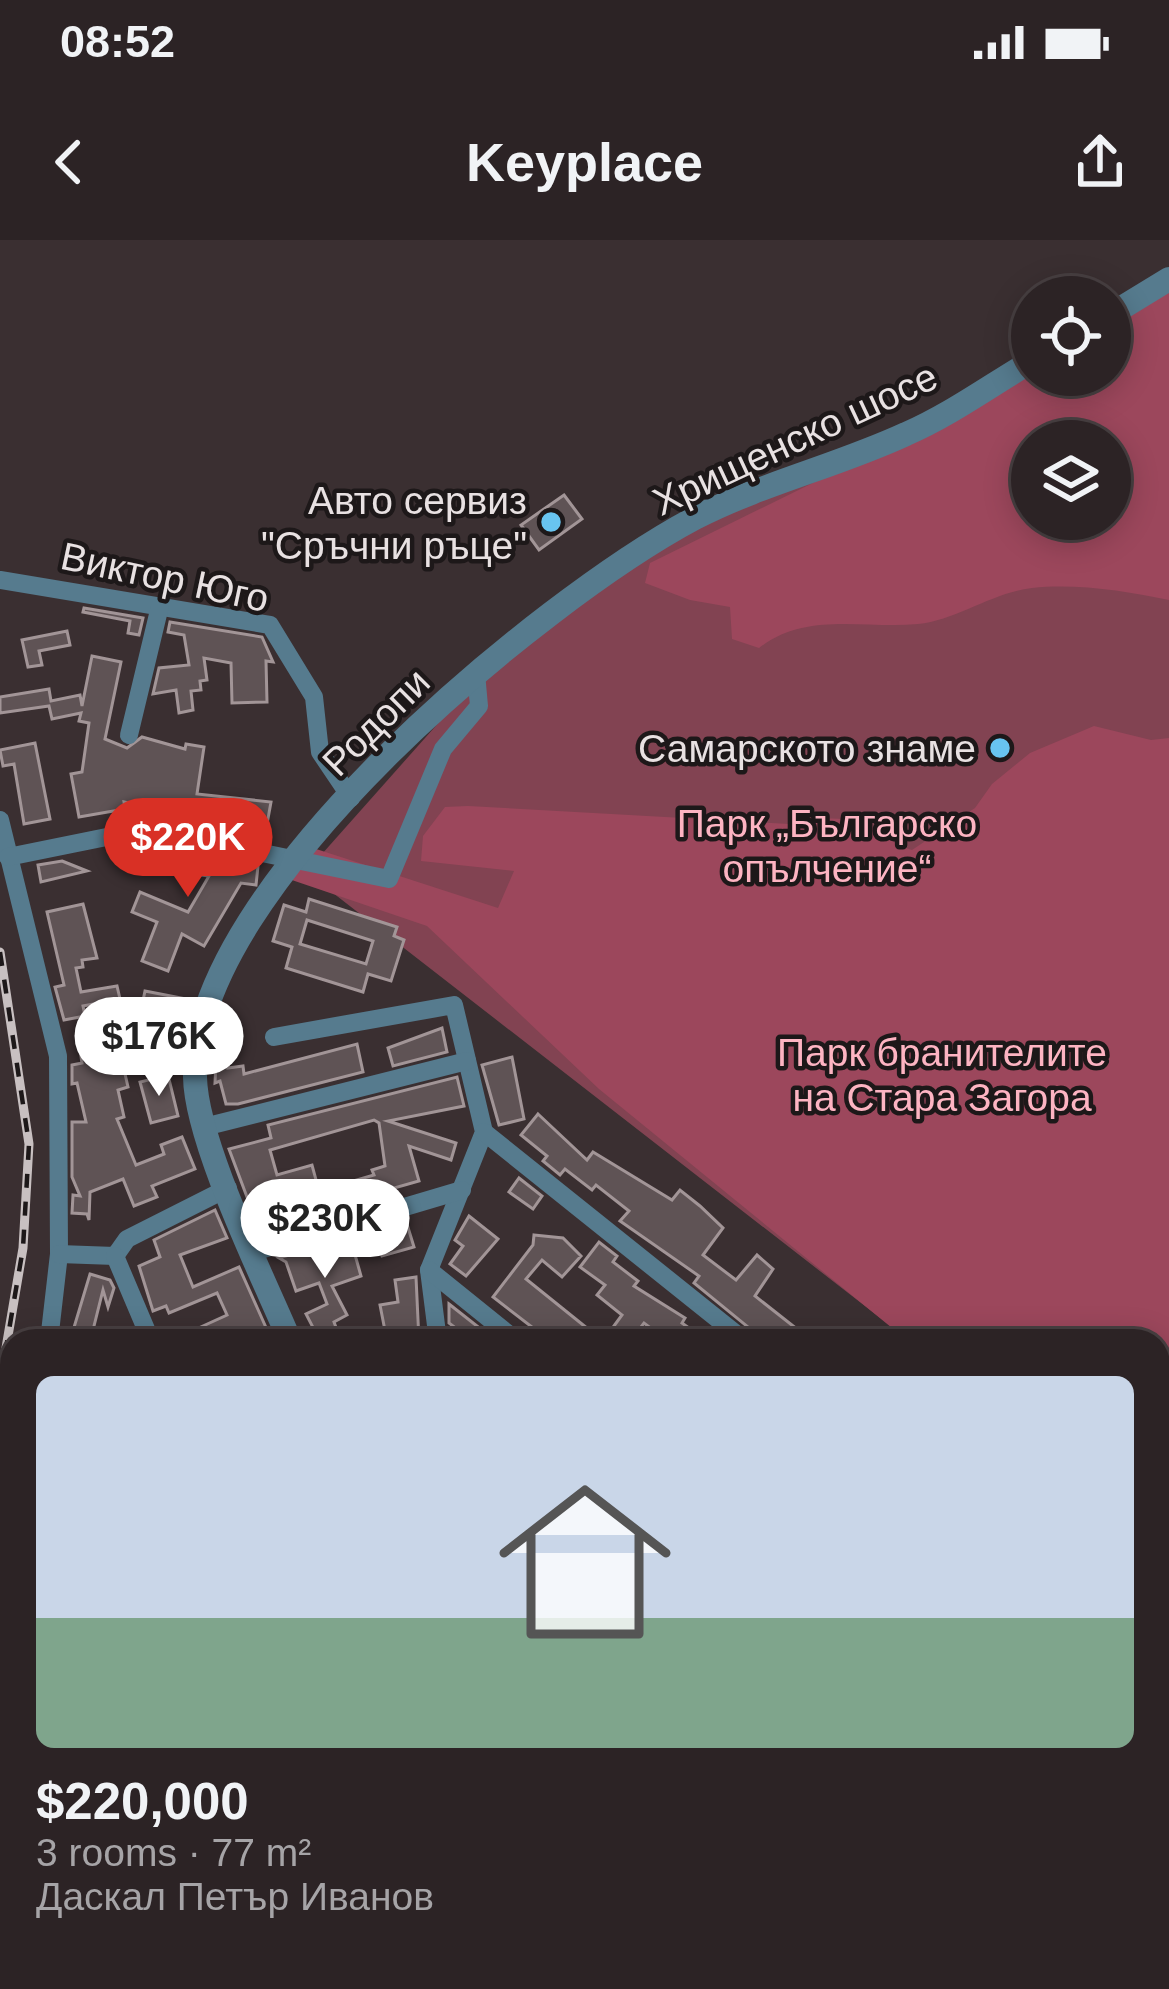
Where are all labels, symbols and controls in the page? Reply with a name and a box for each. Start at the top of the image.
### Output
text: 08:52 [60,16,175,67]
icon: back [36,129,102,195]
icon: share [1067,129,1133,195]
text: Keyplace [466,132,703,192]
map controls [1011,276,1131,540]
button: locate [1011,276,1131,396]
street label: Хрищенско шосе [646,354,944,524]
button: layers [1011,420,1131,540]
place label: Авто сервиз "Сръчни ръце" [261,479,527,567]
marker: Авто сервиз "Сръчни ръце" [538,509,564,535]
street label: Виктор Юго [57,534,273,620]
street label: Родопи [314,660,438,784]
place label: Самарското знаме [638,727,976,770]
marker: Самарското знаме [987,735,1013,761]
pin: $220K [104,798,272,900]
park label: Парк „Българско опълчение“ [677,802,977,890]
text: $220K [131,815,245,858]
pin: $176K [75,997,243,1099]
text: $176K [102,1014,216,1057]
park label: Парк бранителите на Стара Загора [777,1031,1107,1119]
pin: $230K [241,1179,409,1281]
text: $230K [268,1196,382,1239]
icon: home [477,1454,693,1670]
text: $220,000 [36,1773,249,1830]
text: 3 rooms · 77 m² [36,1831,311,1874]
text: Даскал Петър Иванов [36,1875,434,1918]

